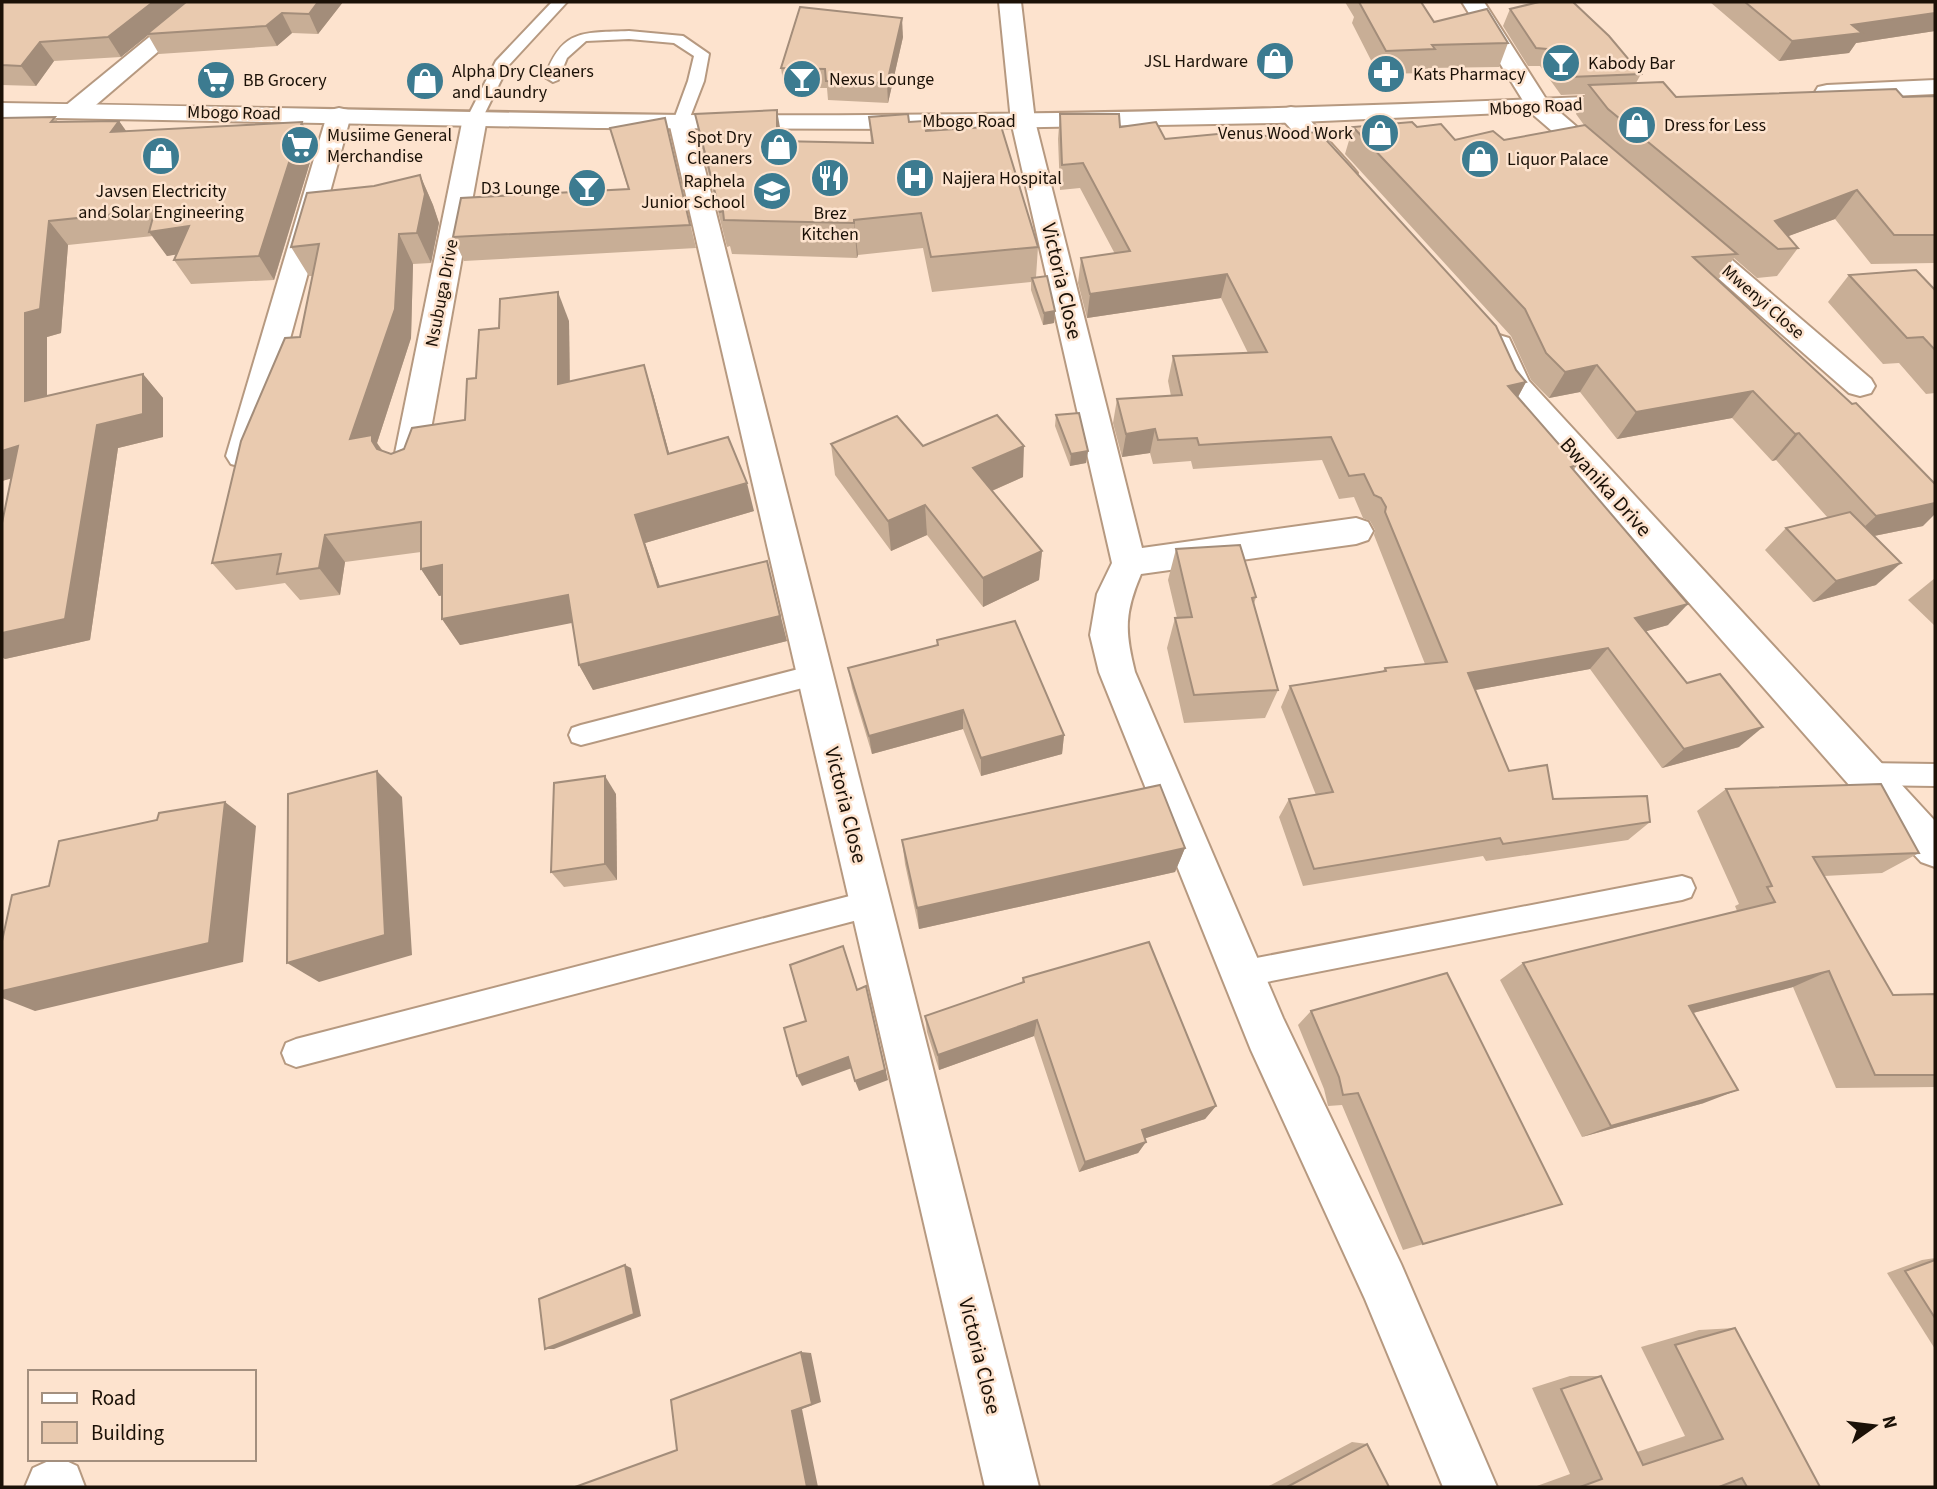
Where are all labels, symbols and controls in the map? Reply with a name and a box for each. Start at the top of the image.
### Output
shop icon: JSL Hardware [1254,40,1296,82]
bar icon: Kabody Bar [1540,42,1582,84]
place label: JSL Hardware [1144,49,1248,74]
place label: Kabody Bar [1588,51,1676,76]
pharmacy icon: Kats Pharmacy [1365,53,1407,95]
bar icon: Nexus Lounge [781,58,823,100]
supermarket icon: BB Grocery [195,59,237,101]
place label: Alpha Dry Cleaners and Laundry [452,59,594,105]
shop icon: Alpha Dry Cleaners and Laundry [404,60,446,102]
place label: Kats Pharmacy [1413,62,1526,87]
place label: Nexus Lounge [829,67,934,92]
place label: BB Grocery [243,68,327,93]
street label: Mbogo Road [1489,92,1583,122]
street label: Mbogo Road [187,100,281,126]
shop icon: Dress for Less [1616,104,1658,146]
street label: Mbogo Road [922,109,1016,134]
shop icon: Venus Wood Work [1359,112,1401,154]
place label: Dress for Less [1664,113,1766,138]
place label: Venus Wood Work [1218,121,1353,146]
place label: Musiime General Merchandise [327,123,452,169]
supermarket icon: Musiime General Merchandise [279,124,321,166]
place label: Spot Dry Cleaners [687,125,753,171]
shop icon: Spot Dry Cleaners [758,126,800,168]
shop icon: Javsen Electricity and Solar Engineering [140,135,182,177]
shop icon: Liquor Palace [1459,138,1501,180]
place label: Liquor Palace [1507,147,1609,172]
restaurant icon: Brez Kitchen [809,157,851,199]
hospital icon: Najjera Hospital [894,157,936,199]
place label: Najjera Hospital [942,166,1062,191]
bar icon: D3 Lounge [566,167,608,209]
place label: Raphela Junior School [641,169,745,215]
school or university icon: Raphela Junior School [751,170,793,212]
place label: D3 Lounge [481,176,560,201]
place label: Javsen Electricity and Solar Engineering [78,179,244,225]
place label: Brez Kitchen [801,201,859,247]
street label: Victoria Close [1034,220,1090,342]
street label: Nsubuga Drive [419,237,465,349]
street label: Mwenyi Close [1716,259,1810,345]
street label: Bwanika Drive [1553,431,1659,543]
street label: Victoria Close [817,744,875,866]
street label: Victoria Close [951,1295,1009,1417]
legend [28,1370,256,1461]
text: Road [91,1383,136,1413]
north arrow [1839,1391,1909,1461]
text: N [1874,1413,1904,1432]
text: Building [91,1418,165,1448]

